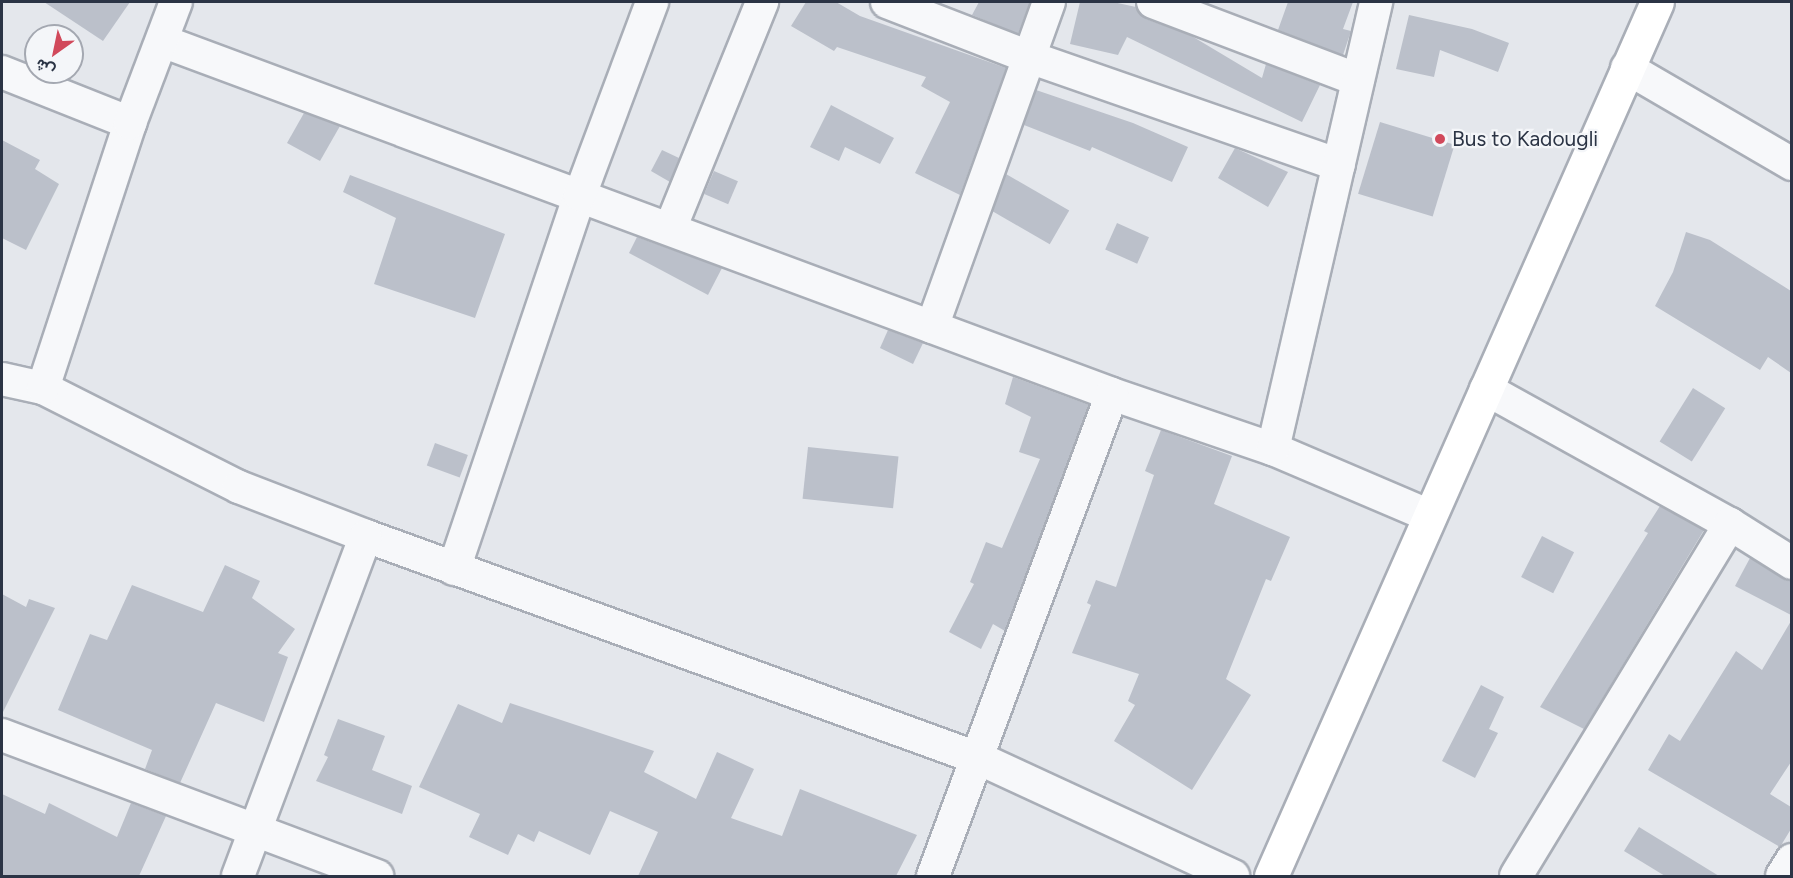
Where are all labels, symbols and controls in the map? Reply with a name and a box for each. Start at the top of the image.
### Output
north arrow [24,24,84,84]
text: ش [32,55,58,81]
place label: Bus to Kadougli [1452,126,1598,152]
marker: Bus to Kadougli [1433,132,1447,146]

